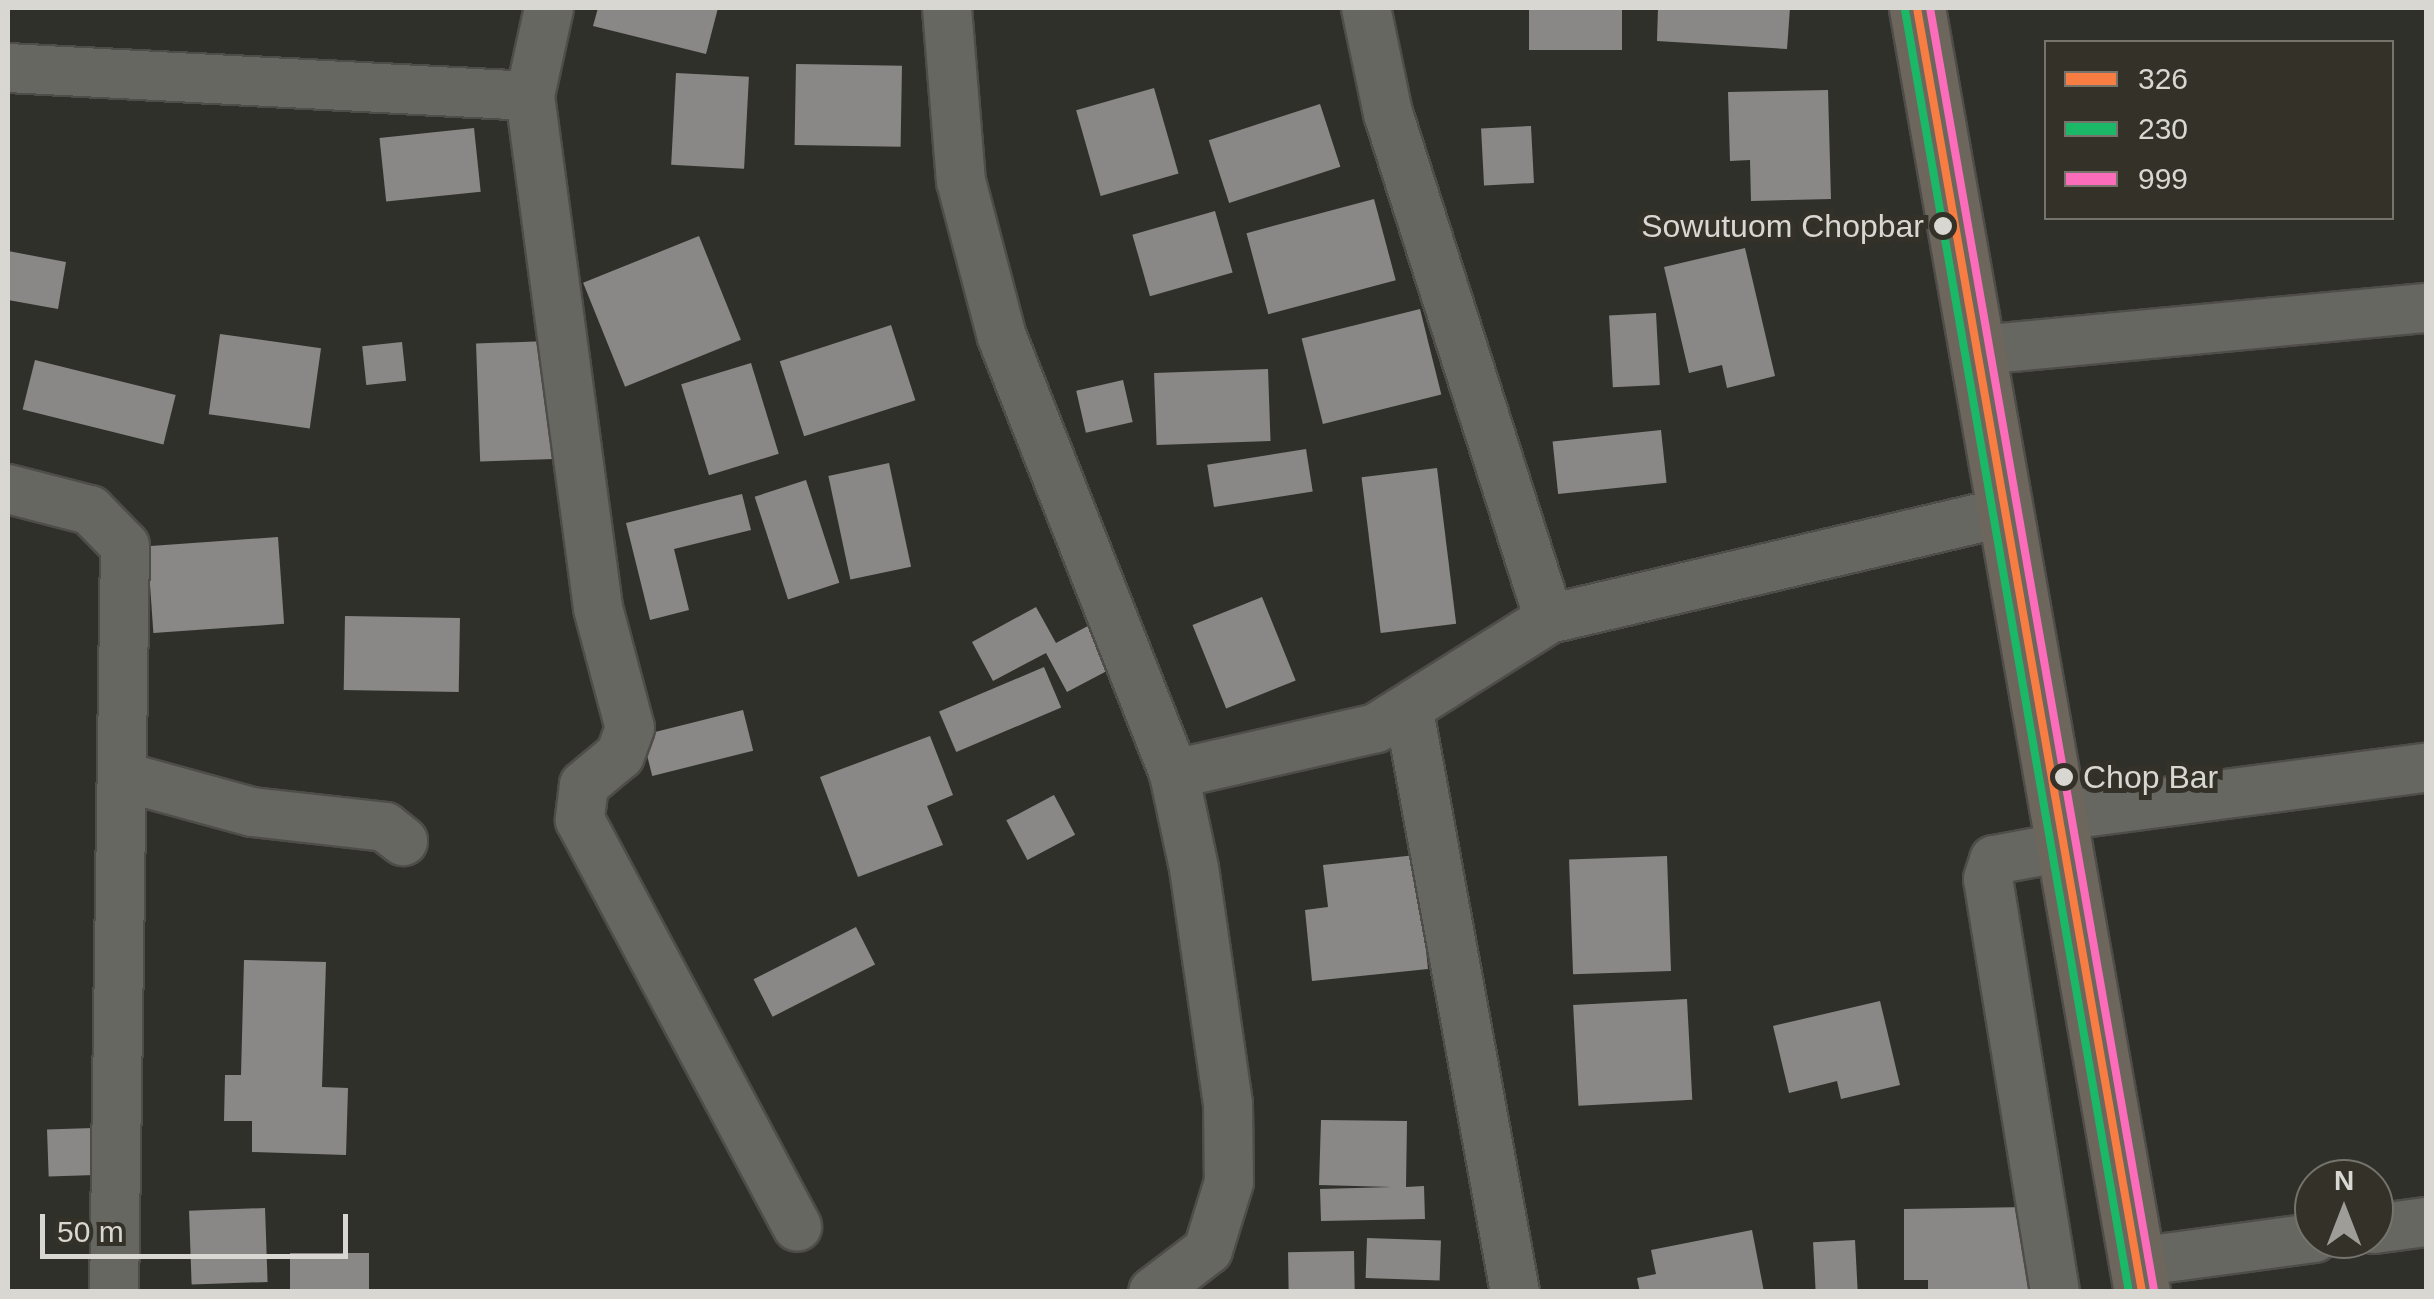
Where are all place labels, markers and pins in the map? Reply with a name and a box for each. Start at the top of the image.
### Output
place label: Sowutuom Chopbar [1641,207,1924,245]
marker: Sowutuom Chopbar [1933,216,1953,236]
place label: Chop Bar [2083,758,2218,796]
marker: Chop Bar [2054,767,2074,787]

